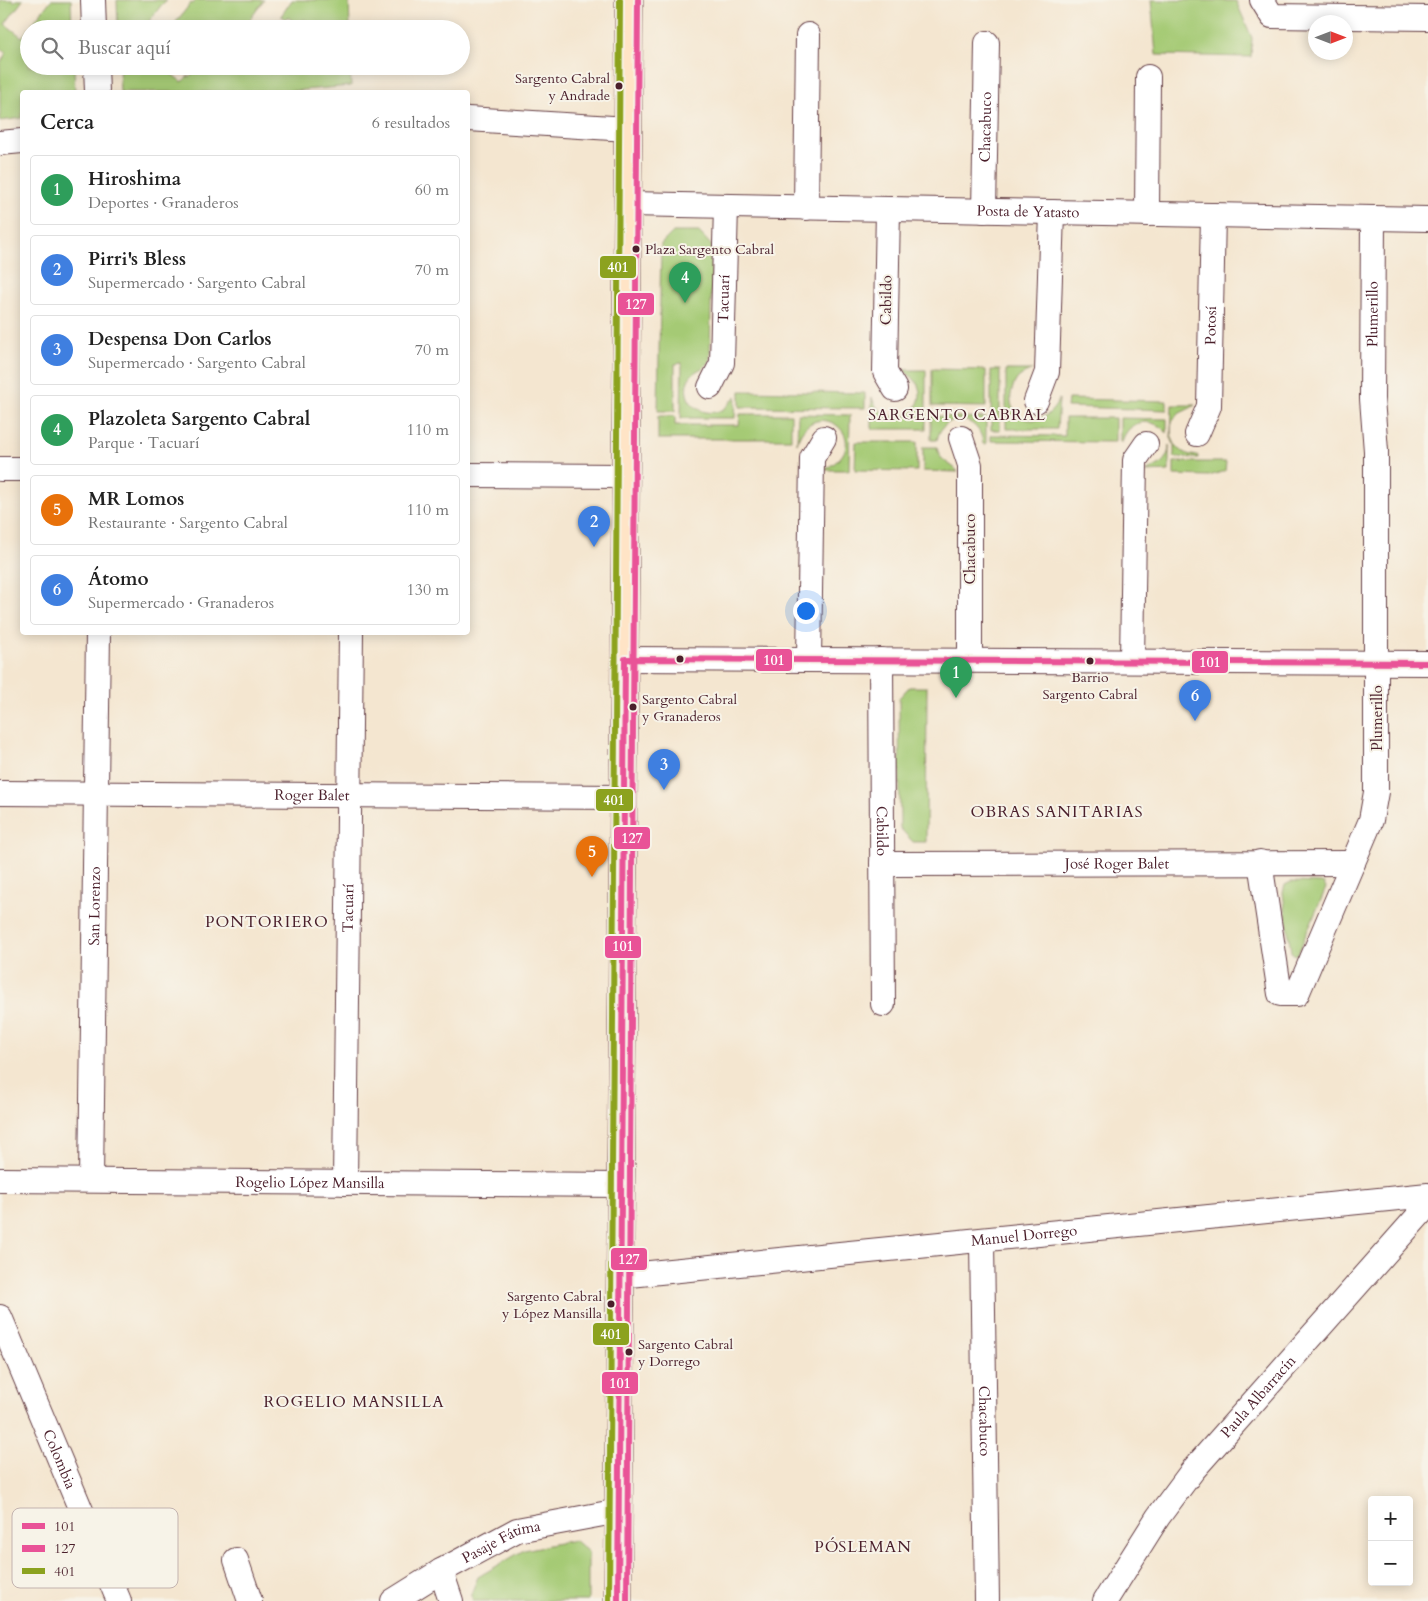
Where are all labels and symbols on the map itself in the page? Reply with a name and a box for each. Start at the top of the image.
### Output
north arrow [1308,15,1353,60]
place label: Sargento Cabral y Andrade [515,69,610,105]
marker: Sargento Cabral y Andrade [614,81,624,91]
street label: Chacabuco [975,91,996,163]
street label: Posta de Yatasto [976,201,1080,222]
place label: Plaza Sargento Cabral [645,240,774,259]
marker: Plaza Sargento Cabral [631,244,641,254]
line badge: 401 [599,255,637,279]
text: 401 [607,258,629,277]
pin: 4 [669,262,701,303]
street label: Tacuarí [713,274,734,323]
street label: Cabildo [876,275,896,325]
street label: Plumerillo [1362,281,1383,347]
line badge: 127 [617,292,655,316]
text: 127 [625,295,647,314]
street label: Potosí [1200,306,1221,345]
district label: SARGENTO CABRAL [868,404,1046,426]
pin: 2 [578,506,610,547]
street label: Chacabuco [960,514,980,584]
your location [793,598,819,624]
line badge: 101 [755,648,793,672]
line badge: 101 [1191,650,1229,674]
text: 101 [763,651,785,670]
text: 101 [1199,653,1221,672]
unlabelled marker [675,654,685,664]
marker: Barrio Sargento Cabral [1085,656,1095,666]
pin: 1 [940,657,972,698]
place label: Barrio Sargento Cabral [1042,668,1138,704]
pin: 6 [1179,680,1211,721]
street label: Plumerillo [1367,685,1387,751]
place label: Sargento Cabral y Granaderos [641,690,738,726]
marker: Sargento Cabral y Granaderos [628,702,638,712]
pin: 3 [648,749,680,790]
street label: Roger Balet [274,785,350,805]
line badge: 401 [595,788,634,812]
text: 401 [603,791,625,810]
district label: OBRAS SANITARIAS [970,801,1144,823]
street label: Cabildo [872,806,892,856]
line badge: 127 [613,826,651,850]
text: 127 [621,829,643,848]
pin: 5 [576,836,608,877]
street label: José Roger Balet [1063,853,1169,874]
street label: San Lorenzo [84,866,105,946]
street label: Tacuarí [338,884,358,933]
district label: PONTORIERO [205,911,329,933]
line badge: 101 [604,935,642,959]
text: 101 [612,937,634,956]
street label: Rogelio López Mansilla [235,1172,385,1193]
street label: Manuel Dorrego [970,1220,1078,1251]
line badge: 127 [610,1247,648,1271]
text: 127 [618,1250,640,1269]
place label: Sargento Cabral y López Mansilla [501,1287,602,1323]
marker: Sargento Cabral y López Mansilla [606,1299,616,1309]
line badge: 401 [592,1322,630,1346]
text: 401 [600,1325,622,1344]
place label: Sargento Cabral y Dorrego [637,1335,734,1371]
marker: Sargento Cabral y Dorrego [624,1347,634,1357]
street label: Paula Albarracín [1216,1351,1300,1442]
line badge: 101 [601,1371,639,1395]
text: 101 [609,1374,631,1393]
street label: Chacabuco [974,1385,995,1457]
district label: ROGELIO MANSILLA [263,1391,445,1413]
street label: Colombia [38,1426,81,1492]
legend [12,1508,178,1588]
street label: Pasaje Fátima [458,1516,543,1568]
text: 101 [54,1517,76,1536]
district label: PÓSLEMAN [814,1536,912,1558]
text: 127 [54,1539,76,1558]
text: 401 [54,1562,76,1581]

